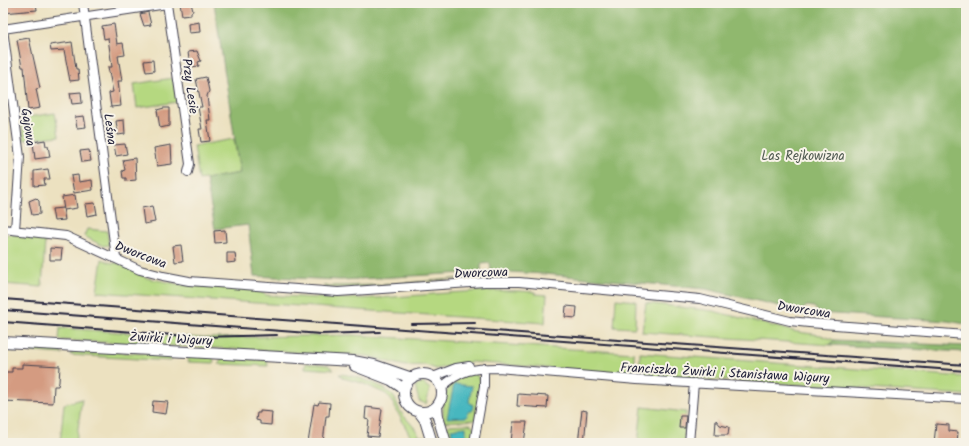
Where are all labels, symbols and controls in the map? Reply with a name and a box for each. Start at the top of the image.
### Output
street label: Przy Lesie [175,57,204,115]
street label: Gajowa [14,107,41,148]
street label: Leśna [97,112,122,146]
park label: Las Rejkowizna [761,146,845,167]
street label: Dworcowa [112,236,169,275]
street label: Dworcowa [454,262,508,285]
street label: Dworcowa [776,296,832,325]
street label: Żwirki i Wigury [129,327,214,352]
street label: Franciszka Żwirki i Stanisława Wigury [620,358,831,390]

